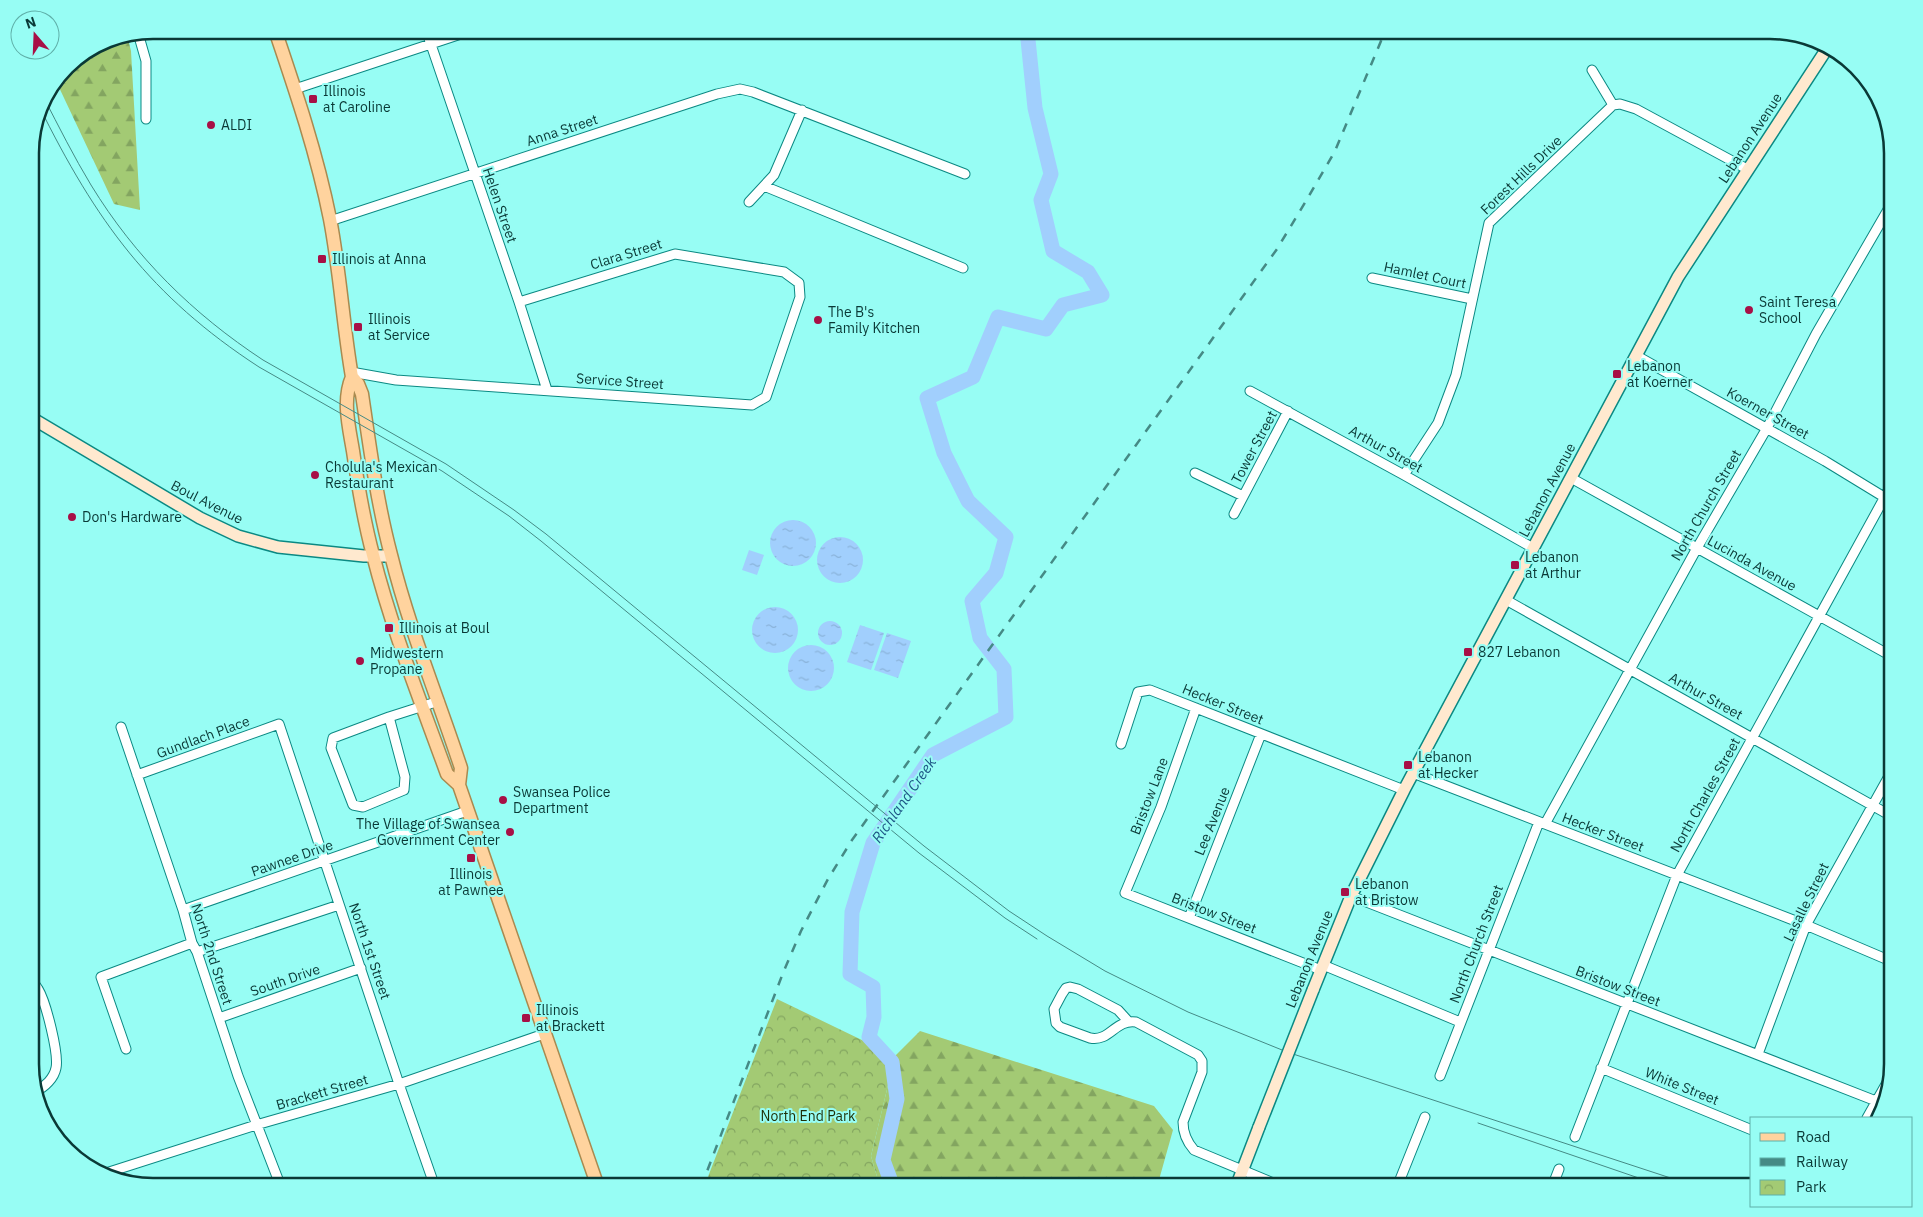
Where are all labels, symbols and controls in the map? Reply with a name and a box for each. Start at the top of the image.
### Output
north arrow [10,10,60,60]
text: N [23,13,38,33]
place label: Illinois at Caroline [323,82,391,116]
street label: Lebanon Avenue [1714,89,1786,186]
marker: Illinois at Caroline [307,93,319,105]
street label: Anna Street [524,110,600,150]
place label: ALDI [221,116,252,134]
marker: ALDI [205,119,217,131]
street label: Forest Hills Drive [1476,131,1566,218]
street label: Helen Street [479,165,521,245]
street label: Clara Street [588,235,664,273]
place label: Illinois at Anna [332,250,427,268]
marker: Illinois at Anna [316,253,328,265]
street label: Hamlet Court [1382,257,1468,293]
place label: Saint Teresa School [1759,293,1837,327]
place label: The B's Family Kitchen [828,303,920,337]
marker: Saint Teresa School [1743,304,1755,316]
place label: Illinois at Service [368,310,430,344]
marker: The B's Family Kitchen [812,314,824,326]
marker: Illinois at Service [352,321,364,333]
place label: Lebanon at Koerner [1627,357,1693,391]
marker: Lebanon at Koerner [1611,368,1623,380]
street label: Service Street [576,369,665,393]
street label: Koerner Street [1724,383,1813,443]
street label: Tower Street [1227,407,1281,487]
street label: Arthur Street [1346,421,1426,477]
street label: Lebanon Avenue [1515,440,1579,540]
street label: North Church Street [1667,446,1745,564]
place label: Cholula's Mexican Restaurant [325,458,438,492]
marker: Cholula's Mexican Restaurant [309,469,321,481]
street label: Boul Avenue [168,476,246,528]
place label: Don's Hardware [82,508,182,526]
marker: Don's Hardware [66,511,78,523]
street label: Lucinda Avenue [1704,531,1800,595]
place label: Lebanon at Arthur [1525,548,1581,582]
marker: Lebanon at Arthur [1509,559,1521,571]
place label: Illinois at Boul [399,619,490,637]
marker: Illinois at Boul [383,622,395,634]
place label: 827 Lebanon [1478,643,1560,661]
place label: Midwestern Propane [370,644,444,678]
marker: 827 Lebanon [1462,646,1474,658]
marker: Midwestern Propane [354,655,366,667]
street label: Arthur Street [1666,668,1746,724]
street label: Hecker Street [1180,679,1266,729]
street label: Gundlach Place [154,712,252,762]
street label: North Charles Street [1666,734,1744,856]
place label: Lebanon at Hecker [1418,748,1478,782]
water label: Richland Creek [867,753,940,846]
street label: Bristow Lane [1126,755,1172,837]
marker: Lebanon at Hecker [1402,759,1414,771]
place label: Swansea Police Department [513,783,611,817]
street label: Lee Avenue [1190,784,1234,858]
marker: Swansea Police Department [497,794,509,806]
street label: Hecker Street [1559,808,1647,856]
place label: The Village of Swansea Government Center [356,815,501,849]
marker: The Village of Swansea Government Center [504,826,516,838]
street label: Pawnee Drive [249,835,336,880]
marker: Illinois at Pawnee [465,852,477,864]
street label: Lasalle Street [1779,859,1833,944]
place label: Illinois at Pawnee [438,865,504,899]
place label: Lebanon at Bristow [1355,875,1419,909]
street label: North Church Street [1445,882,1507,1006]
marker: Lebanon at Bristow [1339,886,1351,898]
street label: Bristow Street [1169,889,1259,937]
street label: North 1st Street [345,900,395,1002]
street label: North 2nd Street [187,901,237,1007]
street label: Lebanon Avenue [1281,907,1337,1011]
street label: South Drive [248,960,323,1000]
street label: Bristow Street [1573,962,1663,1010]
place label: Illinois at Brackett [536,1001,605,1035]
marker: Illinois at Brackett [520,1012,532,1024]
street label: White Street [1642,1063,1722,1109]
street label: Brackett Street [274,1070,370,1114]
park label: North End Park [761,1107,856,1125]
legend [1750,1117,1913,1207]
text: Road [1796,1127,1831,1146]
text: Railway [1796,1152,1849,1171]
text: Park [1796,1177,1826,1196]

